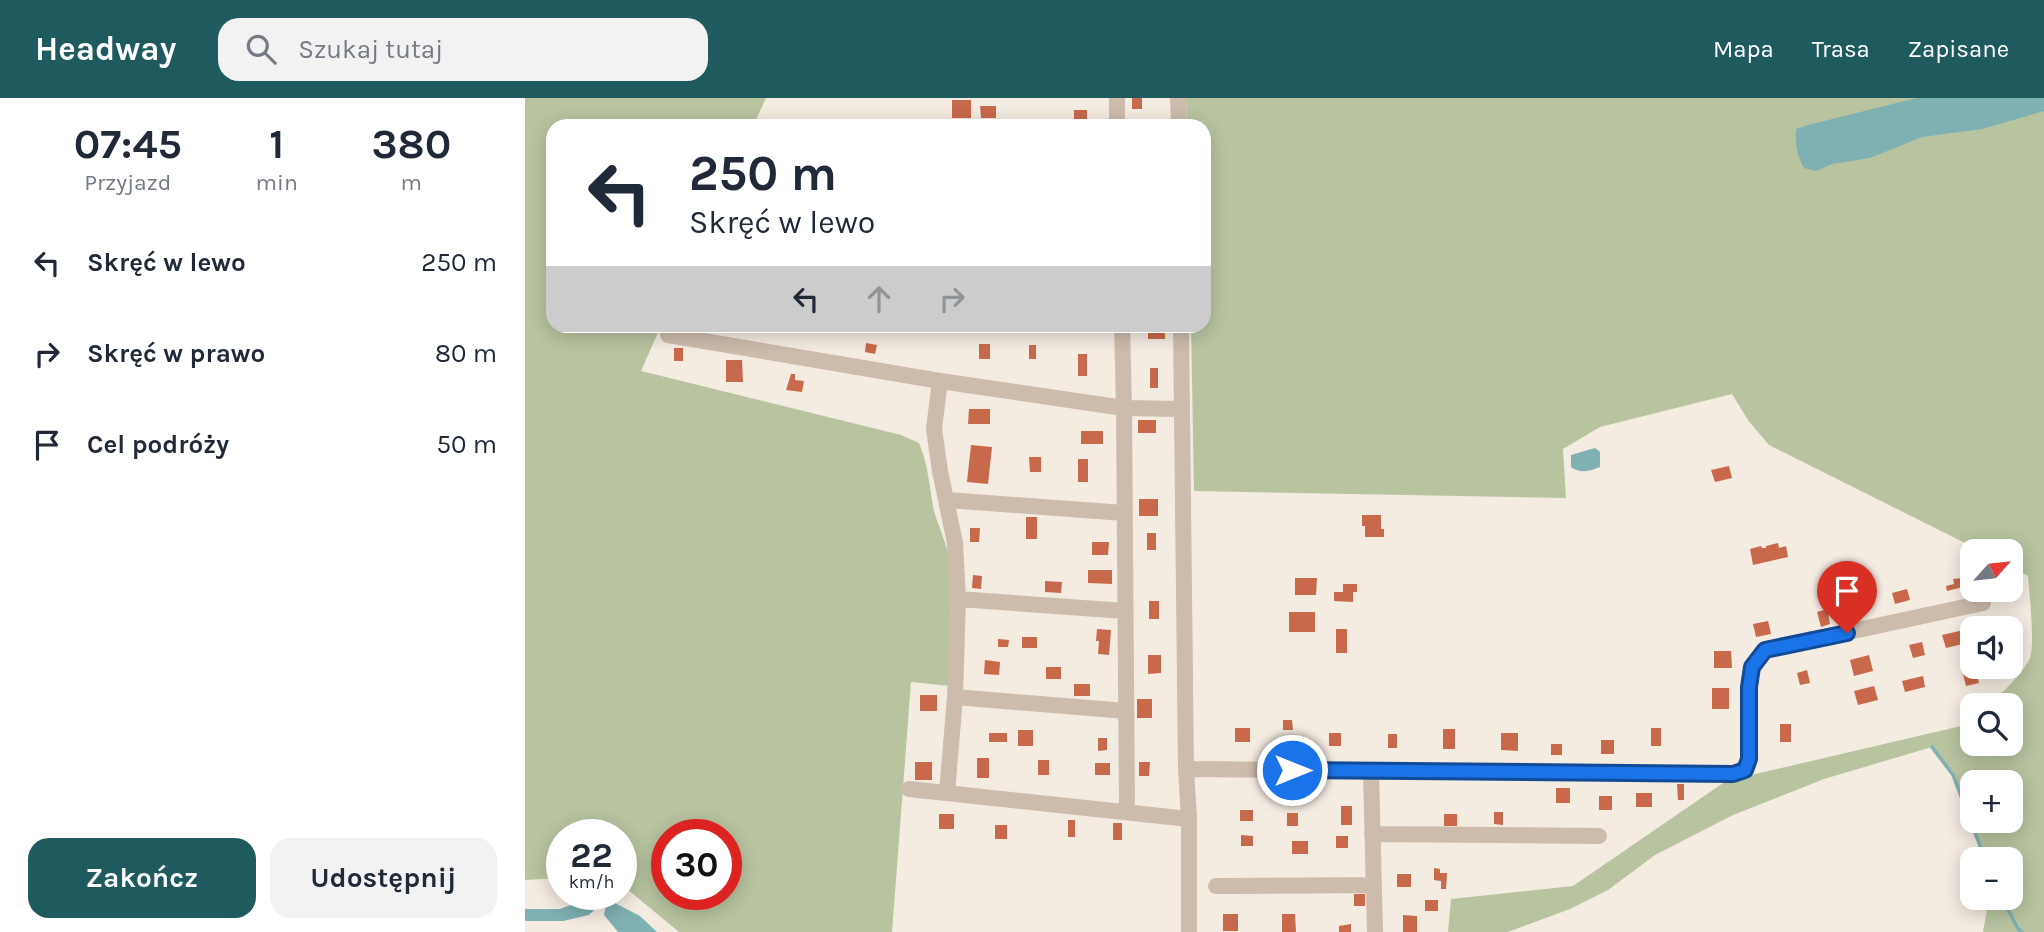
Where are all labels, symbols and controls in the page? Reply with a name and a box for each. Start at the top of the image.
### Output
search box [218,18,708,81]
text: Headway [35,30,176,68]
icon: search [242,30,280,68]
text: Szukaj tutaj [298,34,443,65]
text: Mapa [1713,35,1774,63]
text: Trasa [1812,35,1870,63]
text: Zapisane [1908,35,2009,63]
text: 07:45 [74,119,182,169]
text: 1 [269,119,284,169]
text: 380 [371,119,451,169]
text: 250 m [689,145,837,202]
icon: left [574,147,665,238]
text: Przyjazd [84,169,171,196]
text: min [256,169,298,196]
text: m [401,169,422,196]
text: Skręć w lewo [689,204,875,241]
icon: left [28,244,66,282]
text: Skręć w lewo [87,247,246,278]
text: 250 m [421,247,497,278]
icon: left [787,280,825,318]
icon: ahead [860,280,898,318]
icon: right [933,280,971,318]
icon: right [28,335,66,373]
text: Skręć w prawo [87,338,265,369]
text: 80 m [435,338,497,369]
icon: arrive [28,426,66,464]
text: Cel podróży [87,429,229,460]
text: 50 m [436,429,497,460]
north arrow [1960,539,2023,602]
map controls [1960,539,2023,910]
pin [1817,561,1877,633]
icon: arrive [1828,572,1866,610]
button: sound [1960,616,2023,679]
button: search [1960,693,2023,756]
position arrow [1255,733,1329,807]
button: + [1960,770,2023,833]
speed limit sign: 30 [651,819,742,910]
text: 22 [570,835,613,876]
button: Zakończ [28,838,256,918]
button: Udostępnij [270,838,497,918]
button: − [1960,847,2023,910]
text: km/h [569,871,614,893]

